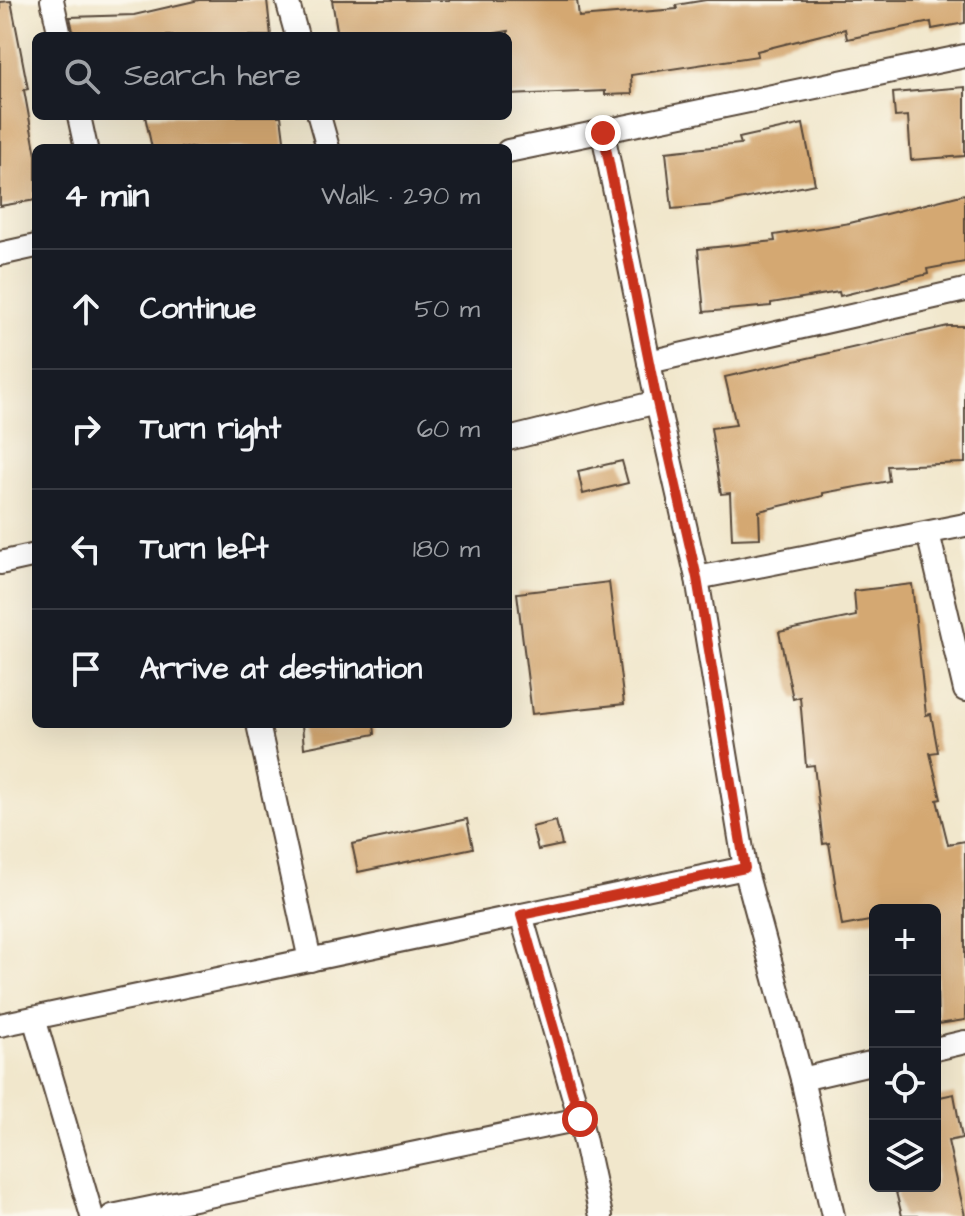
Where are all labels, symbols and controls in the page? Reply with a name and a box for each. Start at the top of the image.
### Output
search box [32,32,512,120]
icon: search [60,54,104,98]
text: Search here [124,55,301,97]
route end [585,115,621,151]
text: 4 min [64,172,149,220]
text: Walk · 290 m [321,178,480,214]
icon: ahead [64,287,108,331]
text: Continue [140,288,256,330]
text: 50 m [415,291,480,327]
icon: right [64,407,108,451]
text: Turn right [140,408,281,450]
text: 60 m [417,411,480,447]
icon: left [64,527,108,571]
text: Turn left [140,528,268,570]
text: 180 m [413,531,480,567]
icon: arrive [64,647,108,691]
text: Arrive at destination [140,648,422,690]
map controls [869,904,941,1192]
button: + [869,904,941,976]
button: − [869,976,941,1048]
button: locate [869,1048,941,1120]
route start [562,1101,598,1137]
button: layers [869,1120,941,1192]

